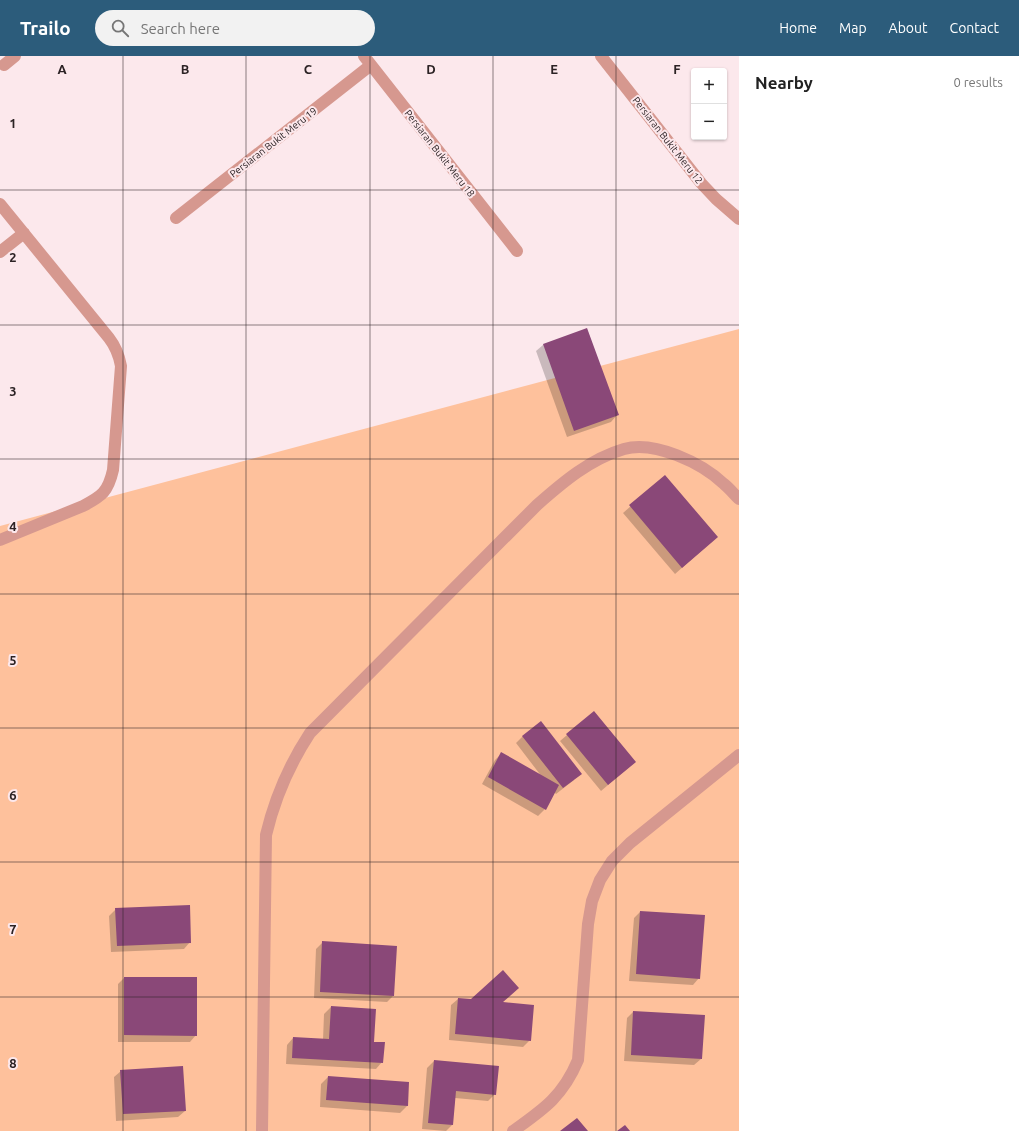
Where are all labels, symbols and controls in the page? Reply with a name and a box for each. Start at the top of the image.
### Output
search box [95,10,375,46]
text: Trailo [20,17,71,39]
icon: search [109,17,131,39]
text: Search here [141,20,220,37]
text: Home [779,20,817,36]
text: Map [839,20,867,36]
text: About [889,20,928,36]
text: Contact [950,20,999,36]
text: A [57,62,67,76]
text: B [181,62,190,76]
text: C [304,62,313,76]
text: D [426,62,436,76]
text: E [550,62,558,76]
text: F [673,62,681,76]
map controls [691,68,727,140]
button: + [691,68,727,104]
text: Nearby [755,73,813,92]
text: 0 results [953,75,1003,89]
street label: Persiaran Bukit Meru 12 [630,95,705,186]
button: − [691,104,727,140]
street label: Persiaran Bukit Meru 19 [228,105,319,180]
street label: Persiaran Bukit Meru 18 [402,108,477,199]
text: 1 [9,116,17,130]
text: 2 [9,250,17,264]
text: 3 [9,384,17,398]
text: 4 [9,519,17,533]
text: 5 [9,653,17,667]
text: 6 [9,788,17,802]
text: 7 [9,922,17,936]
text: 8 [9,1056,17,1070]

